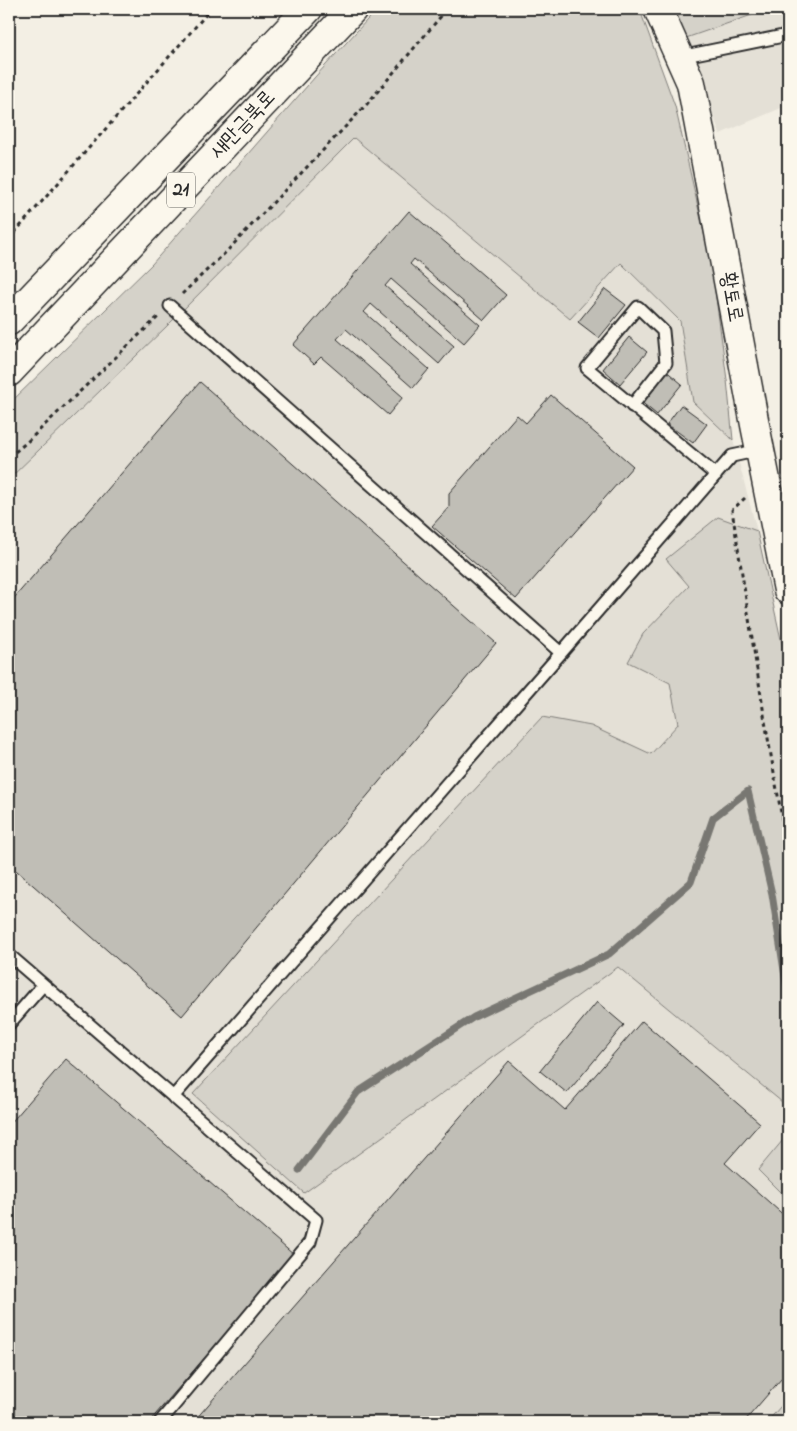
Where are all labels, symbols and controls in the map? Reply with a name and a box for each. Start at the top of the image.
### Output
street label: 새만금북로 [203,84,283,166]
road number: 21 [167,172,195,208]
street label: 황토로 [712,269,750,325]

